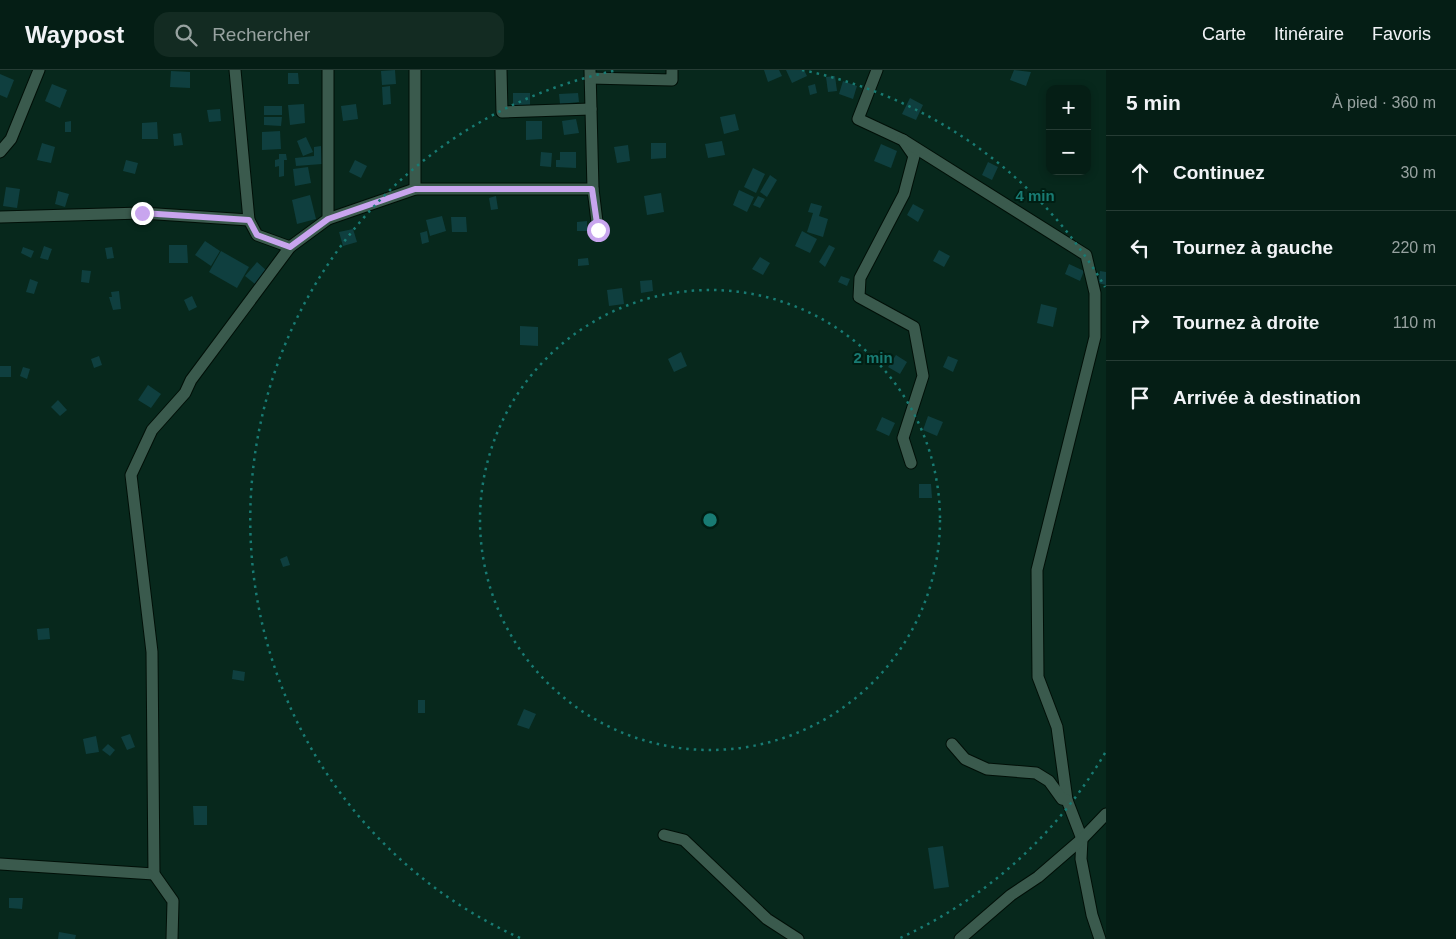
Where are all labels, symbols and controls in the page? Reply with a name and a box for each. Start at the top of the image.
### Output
search box [154,12,504,57]
text: Waypost [25,21,124,48]
icon: search [172,21,200,49]
text: Rechercher [212,24,310,45]
text: Carte [1202,24,1246,44]
text: Itinéraire [1274,24,1344,44]
text: Favoris [1372,24,1431,44]
map controls [1046,85,1091,175]
button: + [1046,85,1091,130]
text: 5 min [1126,91,1181,114]
text: À pied · 360 m [1332,94,1436,111]
button: − [1046,130,1091,175]
icon: ahead [1126,159,1154,187]
text: Continuez [1173,162,1265,183]
text: 30 m [1400,164,1436,181]
text: 4 min [1015,187,1055,204]
route end [131,202,154,225]
route start [587,219,610,242]
icon: left [1126,234,1154,262]
text: Tournez à gauche [1173,237,1333,258]
text: 220 m [1392,239,1436,256]
icon: right [1126,309,1154,337]
text: Tournez à droite [1173,312,1319,333]
text: 110 m [1393,314,1436,331]
text: 2 min [853,349,893,366]
icon: arrive [1126,384,1154,412]
text: Arrivée à destination [1173,387,1361,408]
centre of rings [701,511,719,529]

